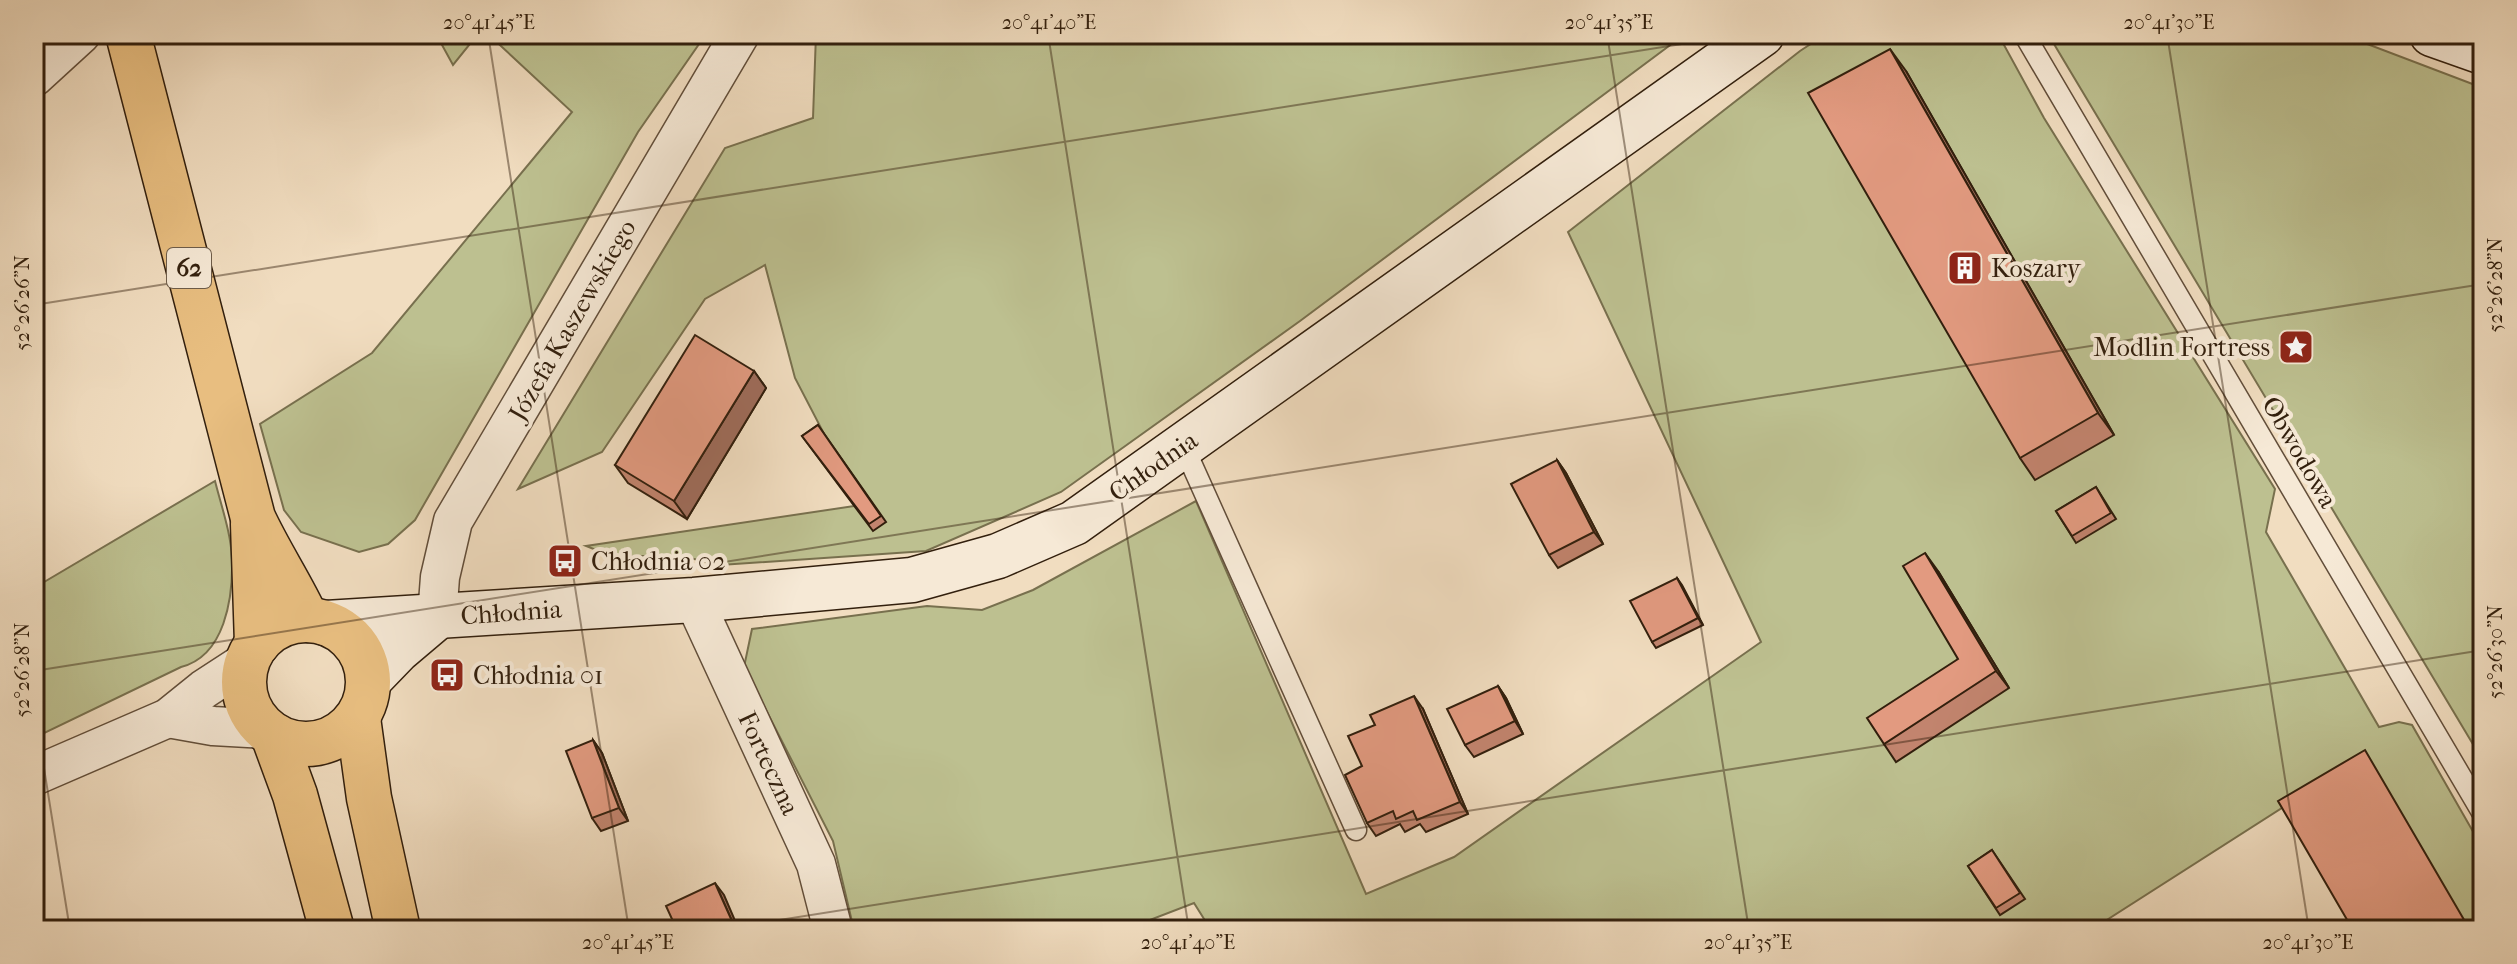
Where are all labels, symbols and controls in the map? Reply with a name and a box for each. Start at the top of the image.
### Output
text: 20°41'45"E [443,11,535,34]
text: 20°41'40"E [1002,11,1096,34]
text: 20°41'35"E [1565,11,1653,34]
text: 20°41'30"E [2123,11,2215,34]
street label: Józefa Kaszewskiego [501,214,643,428]
text: 52°26'28"N [2484,238,2507,332]
road number: 62 [167,248,211,288]
building icon: Koszary [1946,249,1984,287]
place label: Koszary [1991,253,2082,284]
text: 52°26'26"N [11,255,34,351]
place icon: Modlin Fortress [2277,328,2315,366]
place label: Modlin Fortress [2093,332,2270,363]
street label: Obwodowa [2255,391,2344,514]
street label: Chłodnia [1103,424,1204,508]
bus stop icon: Chłodnia 02 [546,542,584,580]
place label: Chłodnia 02 [591,546,726,577]
street label: Chłodnia [459,593,564,631]
text: 52°26'30"N [2484,605,2507,699]
text: 52°26'28"N [11,623,34,717]
bus stop icon: Chłodnia 01 [428,656,466,694]
place label: Chłodnia 01 [473,660,603,691]
street label: Forteczna [731,707,806,821]
text: 20°41'45"E [582,931,674,954]
text: 20°41'40"E [1141,931,1235,954]
text: 20°41'35"E [1704,931,1792,954]
text: 20°41'30"E [2262,931,2354,954]

